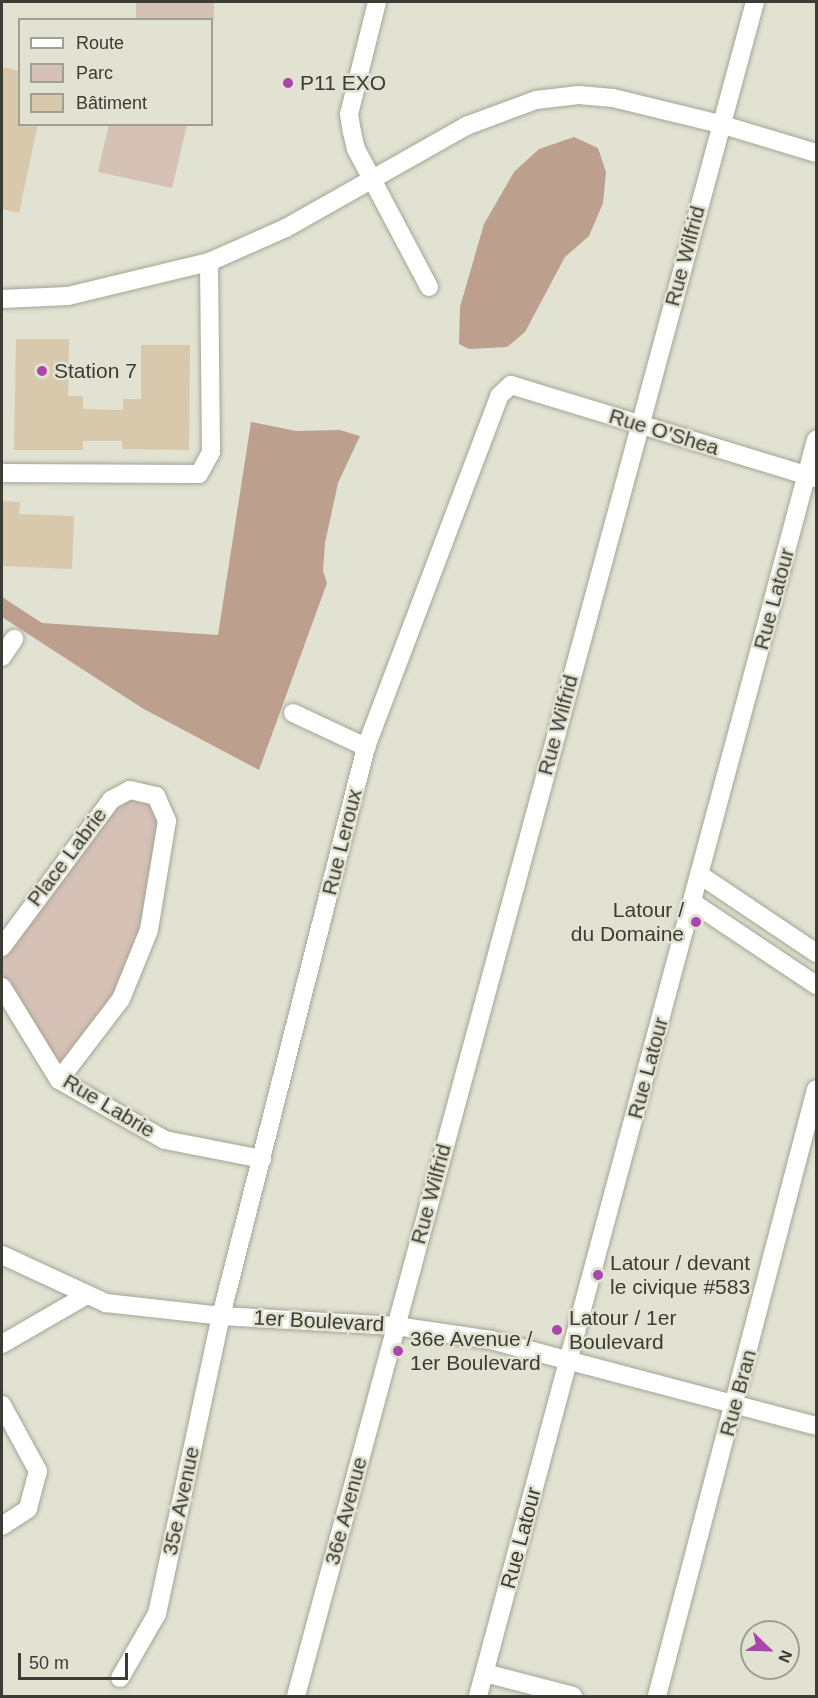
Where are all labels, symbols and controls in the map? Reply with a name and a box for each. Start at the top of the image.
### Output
legend [18,18,213,126]
text: Route [76,33,124,53]
text: Parc [76,63,113,83]
place label: P11 EXO [300,70,386,96]
marker: P11 EXO [281,76,295,90]
text: Bâtiment [76,93,147,113]
street label: Rue Wilfrid [660,203,710,309]
place label: Station 7 [54,358,137,384]
marker: Station 7 [35,364,49,378]
street label: Rue O'Shea [606,403,722,461]
street label: Rue Latour [748,546,800,652]
street label: Rue Wilfrid [533,672,583,778]
street label: Rue Leroux [317,786,367,898]
street label: Place Labrie [22,803,112,911]
place label: Latour / du Domaine [571,897,684,947]
marker: Latour / du Domaine [689,915,703,929]
street label: Rue Latour [622,1015,674,1121]
street label: Rue Labrie [58,1069,160,1143]
street label: Rue Wilfrid [406,1141,456,1247]
place label: Latour / devant le civique #583 [610,1250,750,1300]
marker: Latour / devant le civique #583 [591,1268,605,1282]
street label: 1er Boulevard [253,1305,385,1337]
place label: Latour / 1er Boulevard [569,1305,676,1355]
marker: Latour / 1er Boulevard [550,1323,564,1337]
place label: 36e Avenue / 1er Boulevard [410,1326,541,1376]
marker: 36e Avenue / 1er Boulevard [391,1344,405,1358]
street label: Rue Bran [714,1347,762,1439]
street label: 35e Avenue [157,1444,205,1558]
street label: 36e Avenue [319,1454,373,1568]
street label: Rue Latour [495,1485,547,1591]
north arrow [740,1620,800,1680]
scale bar [21,1641,130,1679]
text: N [775,1648,795,1665]
text: 50 m [29,1653,69,1673]

